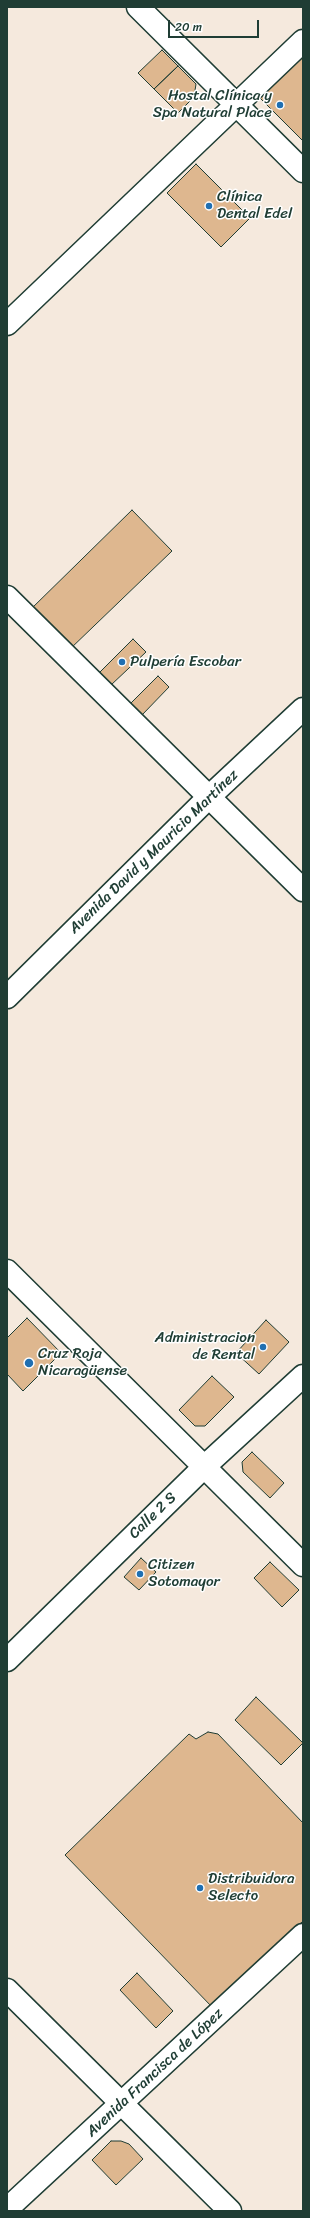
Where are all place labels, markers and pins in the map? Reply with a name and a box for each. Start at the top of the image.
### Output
place label: Hostal Clínica y Spa Natural Place [153,87,272,122]
marker: Hostal Clínica y Spa Natural Place [275,100,285,110]
place label: Clínica Dental Edel [217,188,292,223]
marker: Clínica Dental Edel [204,201,214,211]
place label: Pulpería Escobar [130,653,241,671]
marker: Pulpería Escobar [117,657,127,667]
place label: Administracion de Rental [155,1329,255,1364]
marker: Administracion de Rental [258,1342,268,1352]
place label: Cruz Roja Nicaragüense [38,1345,127,1380]
marker: Cruz Roja Nicaragüense [23,1357,35,1369]
place label: Citizen Sotomayor [148,1556,220,1591]
marker: Citizen Sotomayor [135,1569,145,1579]
place label: Distribuidora Selecto [208,1870,294,1905]
marker: Distribuidora Selecto [195,1883,205,1893]

